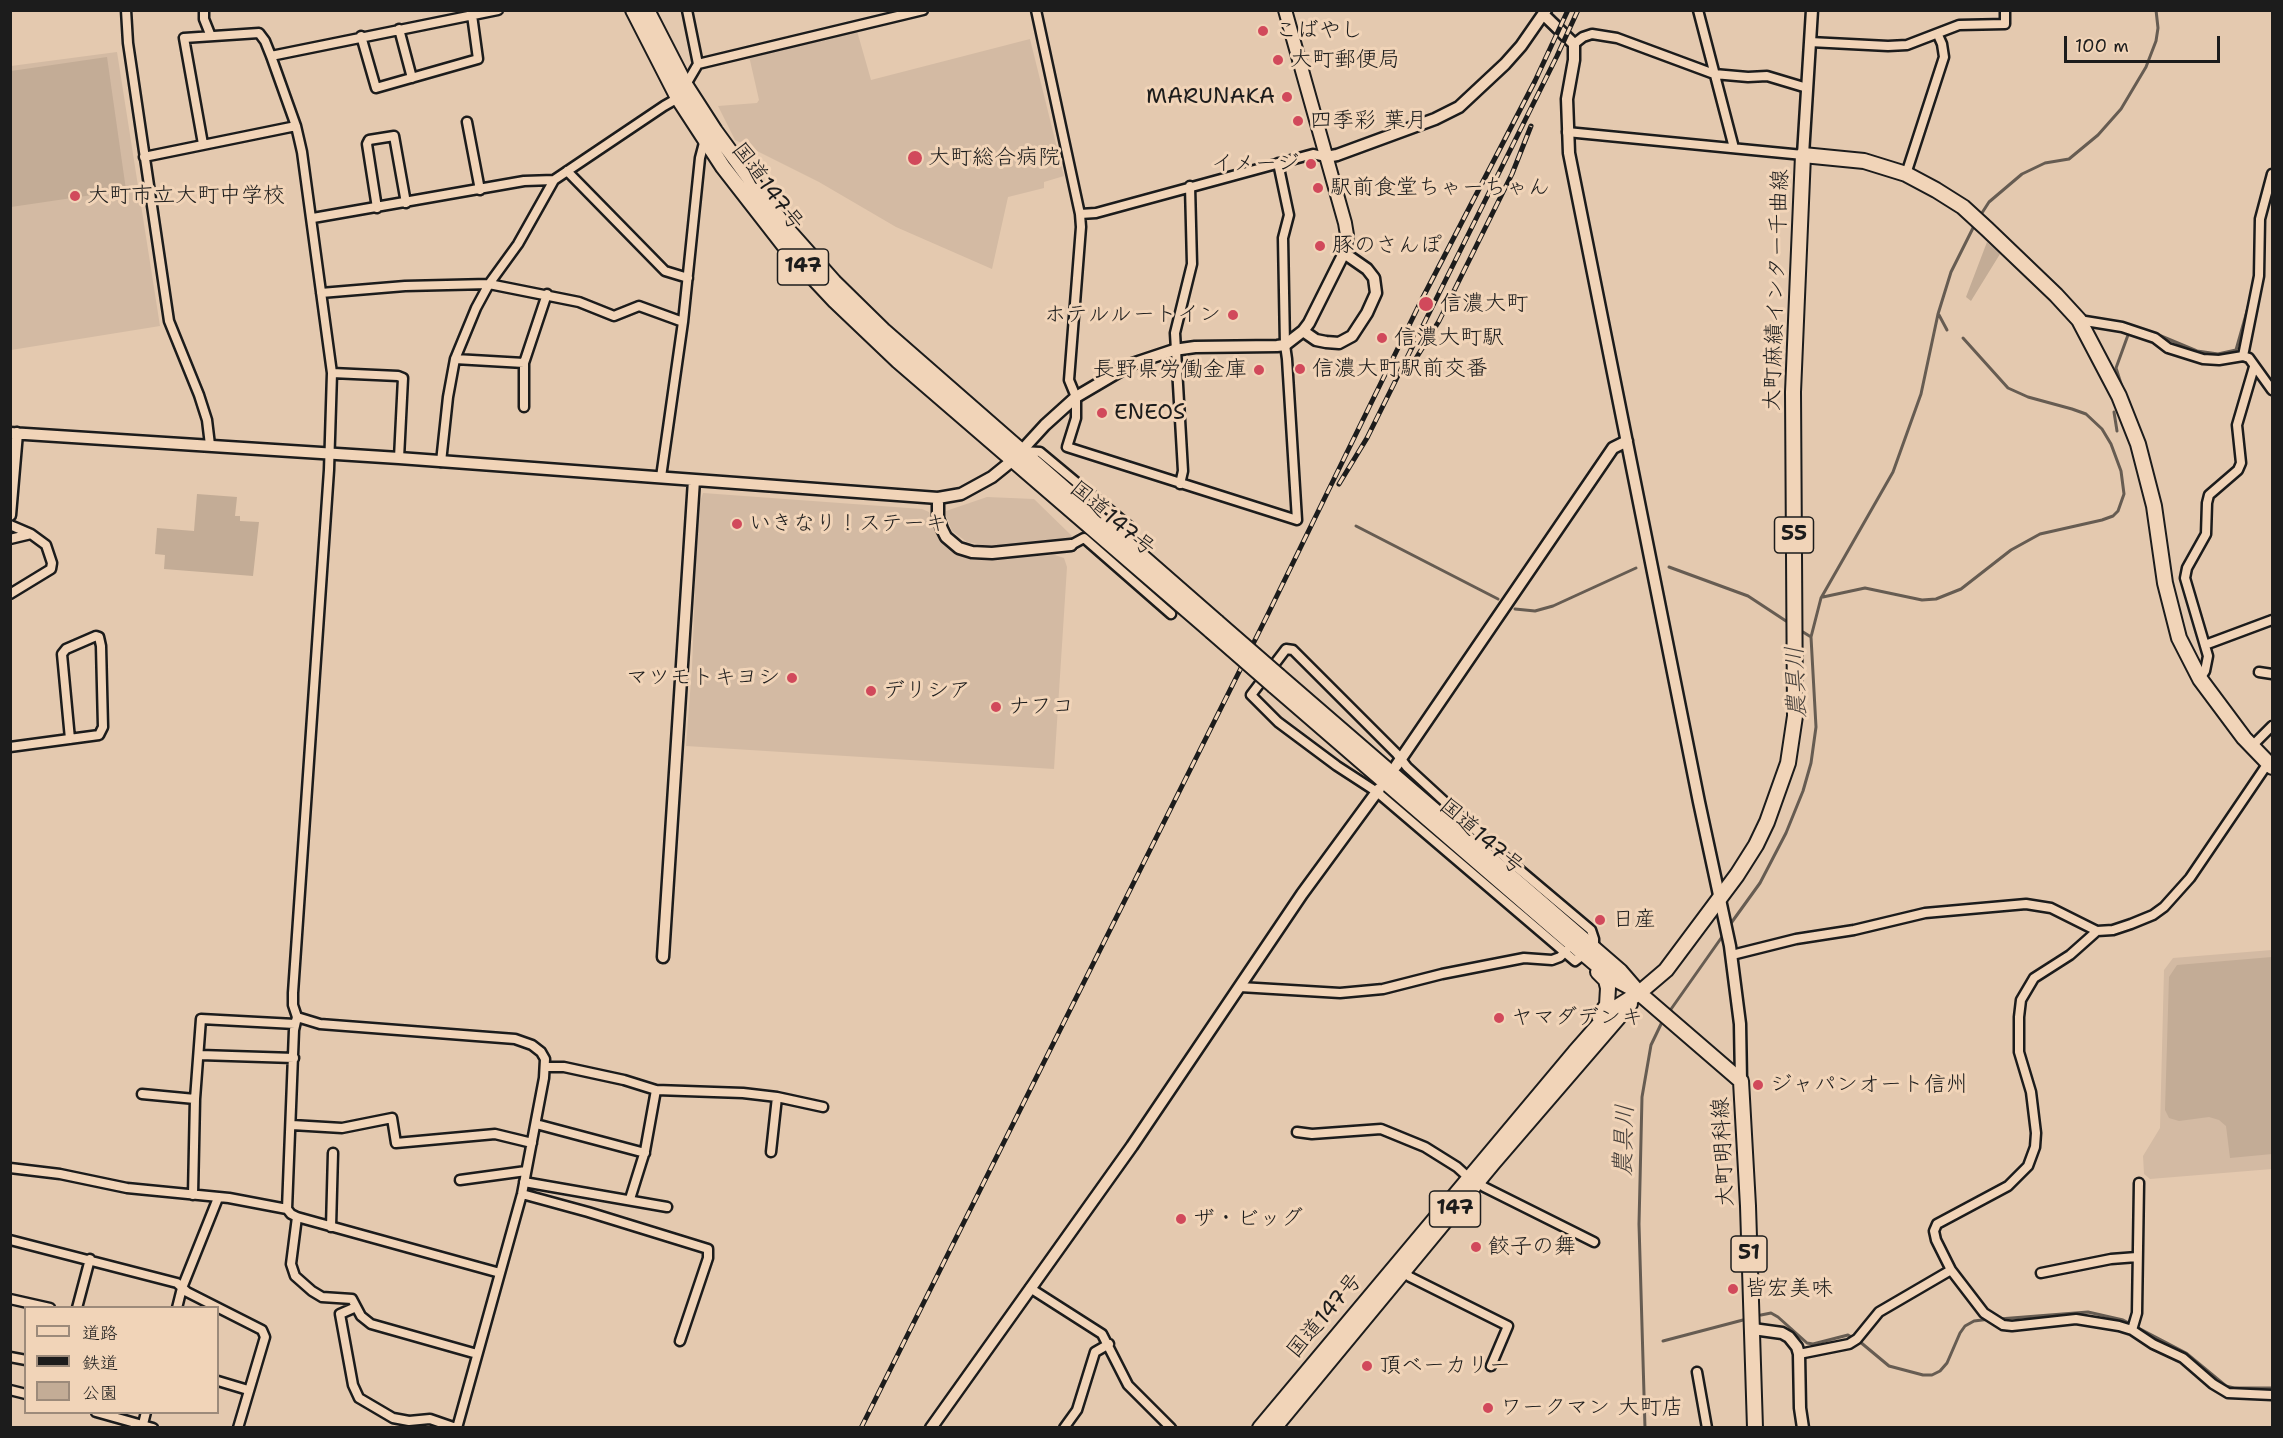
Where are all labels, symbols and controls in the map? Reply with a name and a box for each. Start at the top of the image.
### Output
place label: こばやし [1275,18,1363,44]
marker: こばやし [1256,24,1270,38]
scale bar [2067,24,2223,62]
text: 100 m [2075,34,2129,58]
place label: 大町郵便局 [1290,47,1400,73]
marker: 大町郵便局 [1271,53,1285,67]
place label: MARUNAKA [1146,84,1275,110]
marker: MARUNAKA [1280,90,1294,104]
place label: 四季彩 葉月 [1310,108,1428,134]
marker: 四季彩 葉月 [1291,114,1305,128]
street label: 国道147号 [725,138,809,236]
place label: 大町総合病院 [928,145,1060,171]
marker: 大町総合病院 [906,149,924,167]
place label: イメージ [1211,151,1299,177]
marker: イメージ [1304,157,1318,171]
street label: 大町麻績インター千曲線 [1760,169,1794,411]
place label: 駅前食堂ちゃーちゃん [1330,175,1550,201]
marker: 駅前食堂ちゃーちゃん [1311,181,1325,195]
place label: 大町市立大町中学校 [87,183,285,209]
marker: 大町市立大町中学校 [68,189,82,203]
place label: 豚のさんぽ [1332,233,1442,259]
marker: 豚のさんぽ [1313,239,1327,253]
road number: 147 [778,249,828,285]
place label: 信濃大町 [1440,291,1528,317]
marker: 信濃大町 [1417,295,1435,313]
place label: ホテルルートイン [1044,302,1221,328]
marker: ホテルルートイン [1226,308,1240,322]
place label: 信濃大町駅 [1394,325,1504,351]
marker: 信濃大町駅 [1375,331,1389,345]
place label: 信濃大町駅前交番 [1312,356,1488,382]
place label: 長野県労働金庫 [1093,357,1247,383]
marker: 信濃大町駅前交番 [1293,362,1307,376]
marker: 長野県労働金庫 [1252,363,1266,377]
place label: ENEOS [1114,400,1185,426]
marker: ENEOS [1095,406,1109,420]
street label: 国道147号 [1064,476,1160,562]
place label: いきなり！ステーキ [749,511,947,537]
marker: いきなり！ステーキ [730,517,744,531]
road number: 55 [1774,517,1814,553]
water label: 農具川 [1781,646,1813,718]
place label: マツモトキヨシ [626,665,780,691]
marker: マツモトキヨシ [785,671,799,685]
place label: デリシア [883,678,971,704]
marker: デリシア [864,684,878,698]
place label: ナフコ [1008,694,1074,720]
marker: ナフコ [989,700,1003,714]
street label: 国道147号 [1433,793,1529,881]
place label: 日産 [1612,907,1656,933]
marker: 日産 [1593,913,1607,927]
place label: ヤマダデンキ [1511,1005,1643,1031]
marker: ヤマダデンキ [1492,1011,1506,1025]
place label: ジャパンオート信州 [1770,1072,1968,1098]
marker: ジャパンオート信州 [1751,1078,1765,1092]
street label: 大町明科線 [1708,1096,1740,1208]
water label: 農具川 [1609,1104,1641,1176]
road number: 147 [1430,1191,1480,1227]
place label: ザ・ビッグ [1193,1206,1303,1232]
marker: ザ・ビッグ [1174,1212,1188,1226]
place label: 餃子の舞 [1488,1234,1576,1260]
road number: 51 [1731,1236,1767,1272]
marker: 餃子の舞 [1469,1240,1483,1254]
street label: 国道147号 [1282,1268,1368,1364]
place label: 皆宏美味 [1745,1276,1833,1302]
marker: 皆宏美味 [1726,1282,1740,1296]
legend [24,1306,219,1414]
text: 道路 [82,1321,118,1345]
text: 鉄道 [82,1351,118,1375]
place label: 頂ベーカリー [1379,1353,1511,1379]
marker: 頂ベーカリー [1360,1359,1374,1373]
text: 公園 [82,1381,118,1405]
place label: ワークマン 大町店 [1500,1395,1684,1421]
marker: ワークマン 大町店 [1481,1401,1495,1415]

